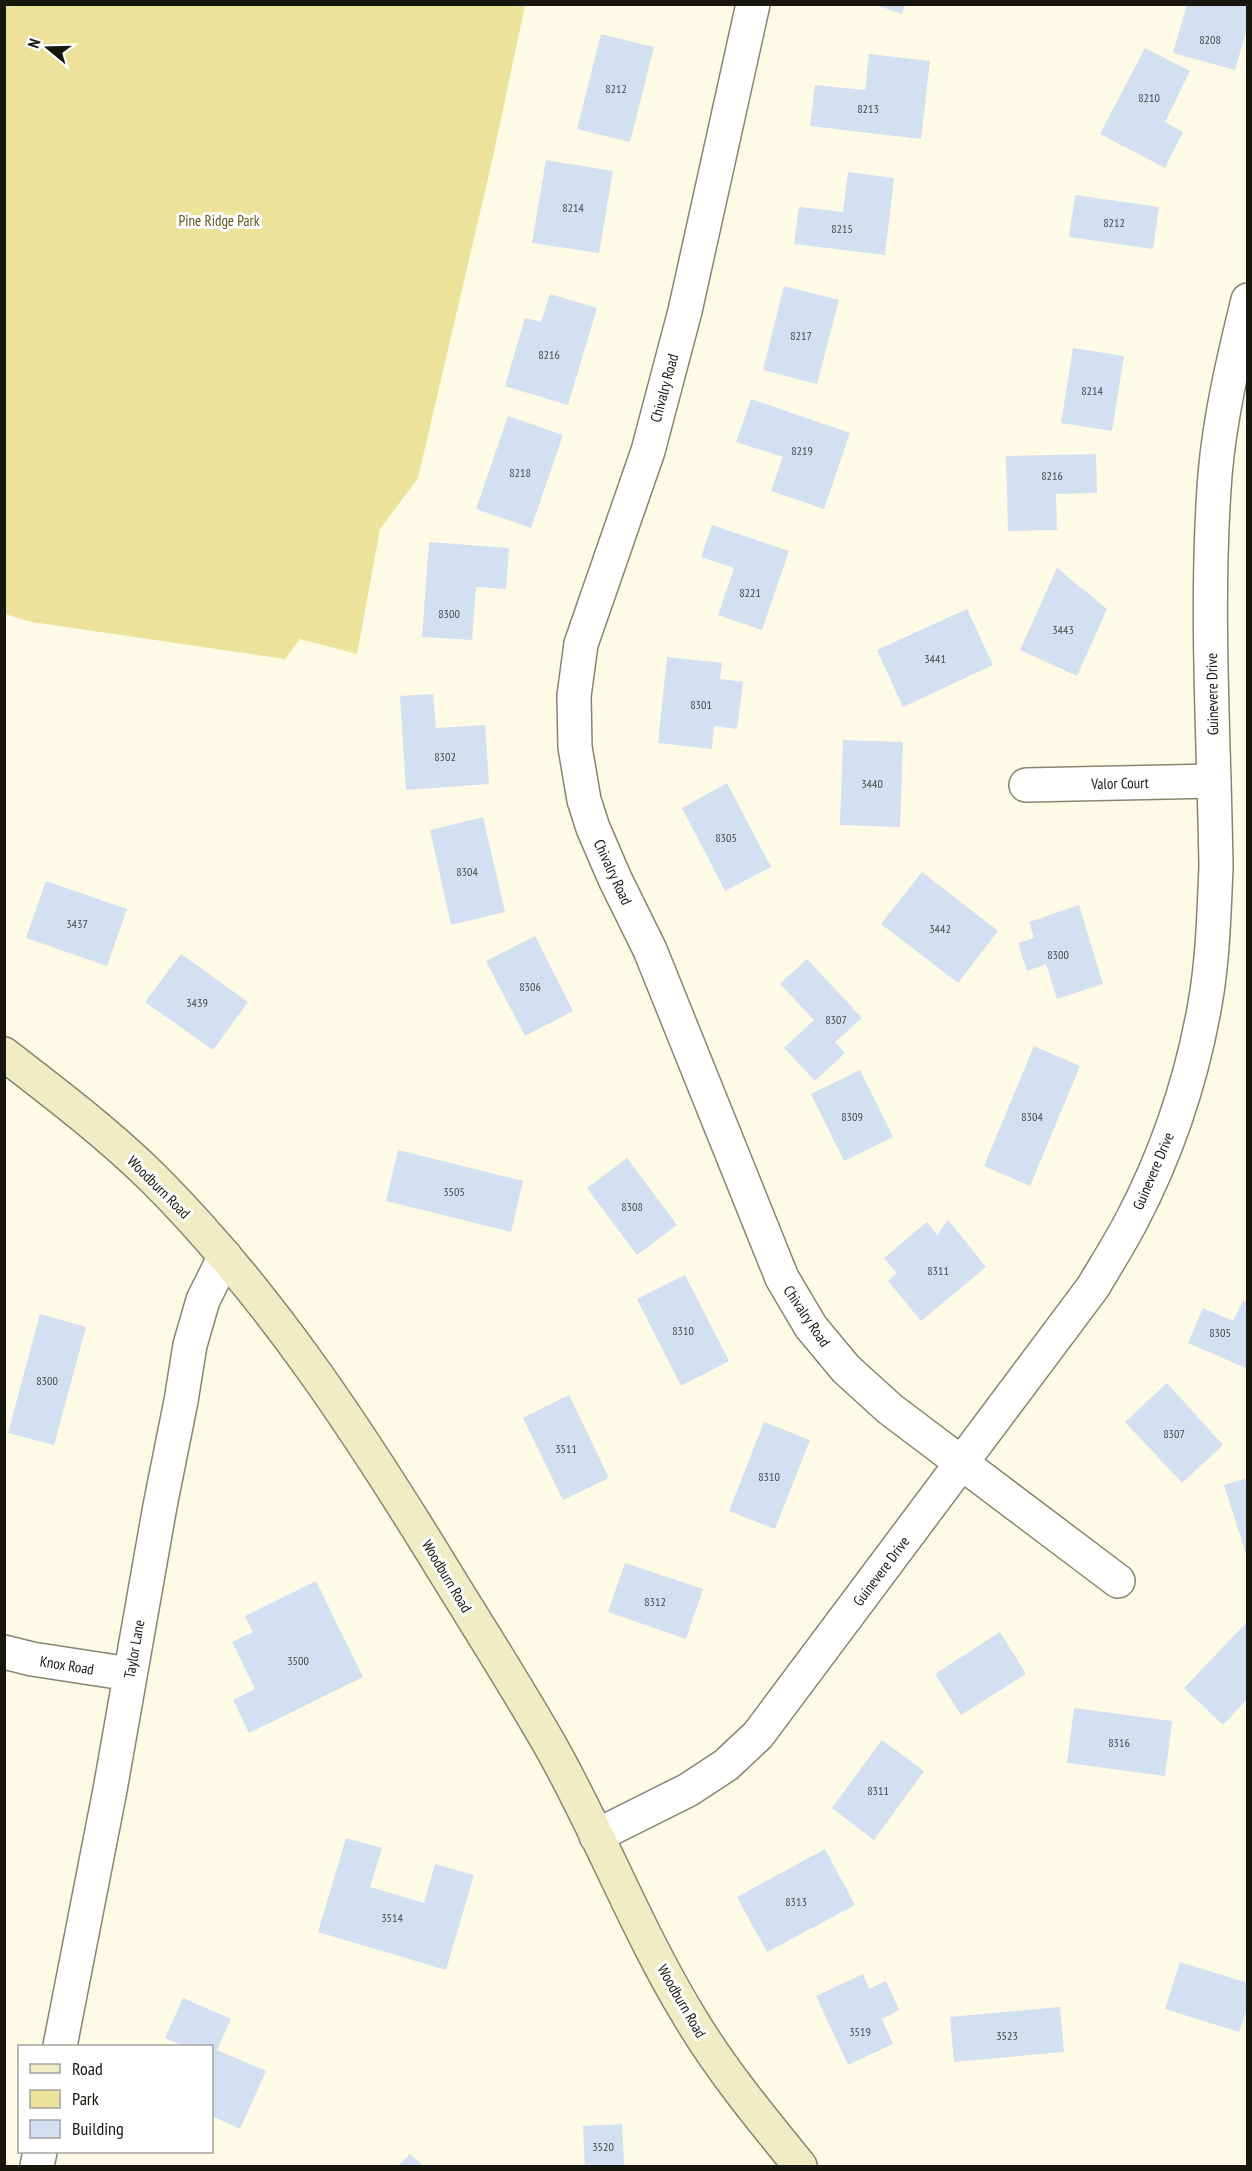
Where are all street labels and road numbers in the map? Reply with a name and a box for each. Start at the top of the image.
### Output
street label: Chivalry Road [646,352,682,424]
street label: Guinevere Drive [1202,653,1222,735]
street label: Valor Court [1090,773,1149,793]
street label: Chivalry Road [590,836,636,908]
street label: Guinevere Drive [1128,1129,1178,1213]
street label: Woodburn Road [123,1151,195,1223]
street label: Chivalry Road [780,1282,834,1350]
street label: Guinevere Drive [849,1532,913,1610]
street label: Woodburn Road [418,1536,476,1616]
street label: Taylor Lane [120,1618,148,1680]
street label: Knox Road [39,1651,95,1679]
street label: Woodburn Road [653,1961,711,2041]

